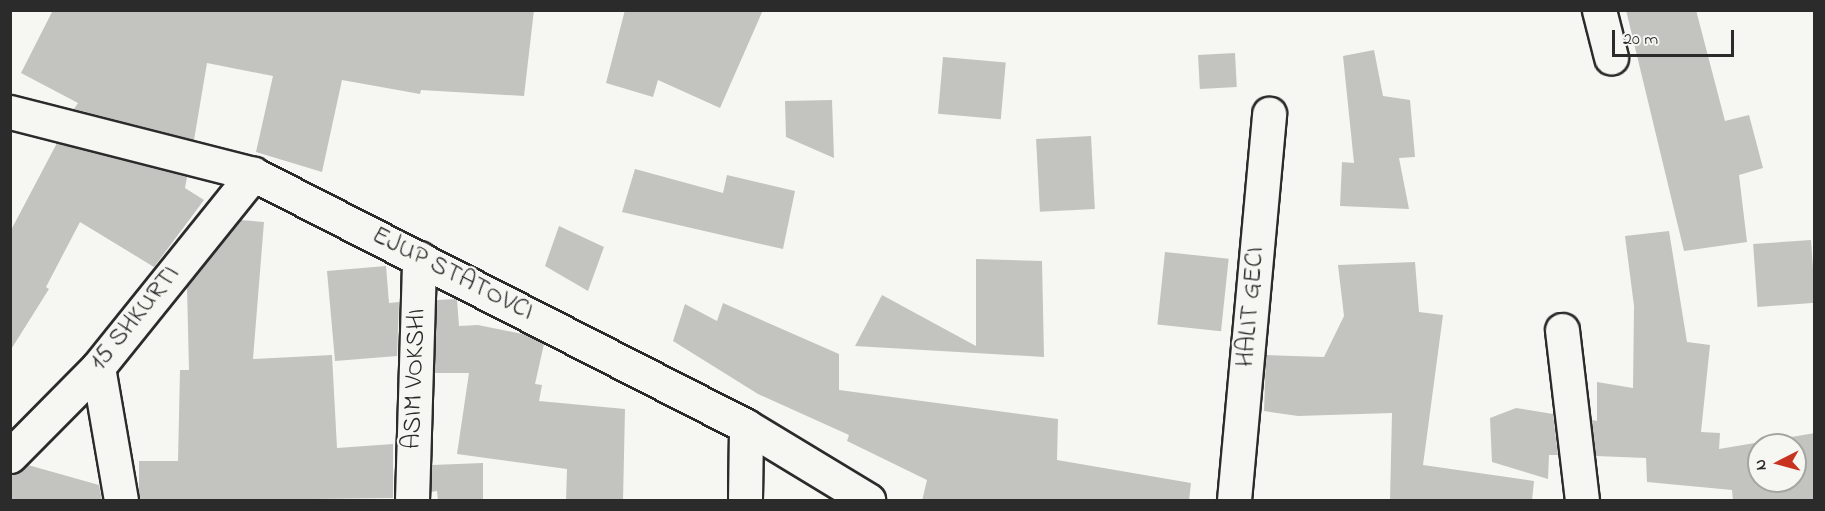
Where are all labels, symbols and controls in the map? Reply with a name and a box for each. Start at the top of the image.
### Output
scale bar [1615,18,1736,56]
text: 20 m [1623,27,1658,53]
street label: EJUP STATOVCI [366,221,538,329]
street label: HALIT GECI [1231,246,1273,368]
street label: 15 SHKURTI [84,260,188,378]
street label: ASIM VOKSHI [398,308,434,450]
north arrow [1747,433,1807,493]
text: N [1749,458,1774,471]

